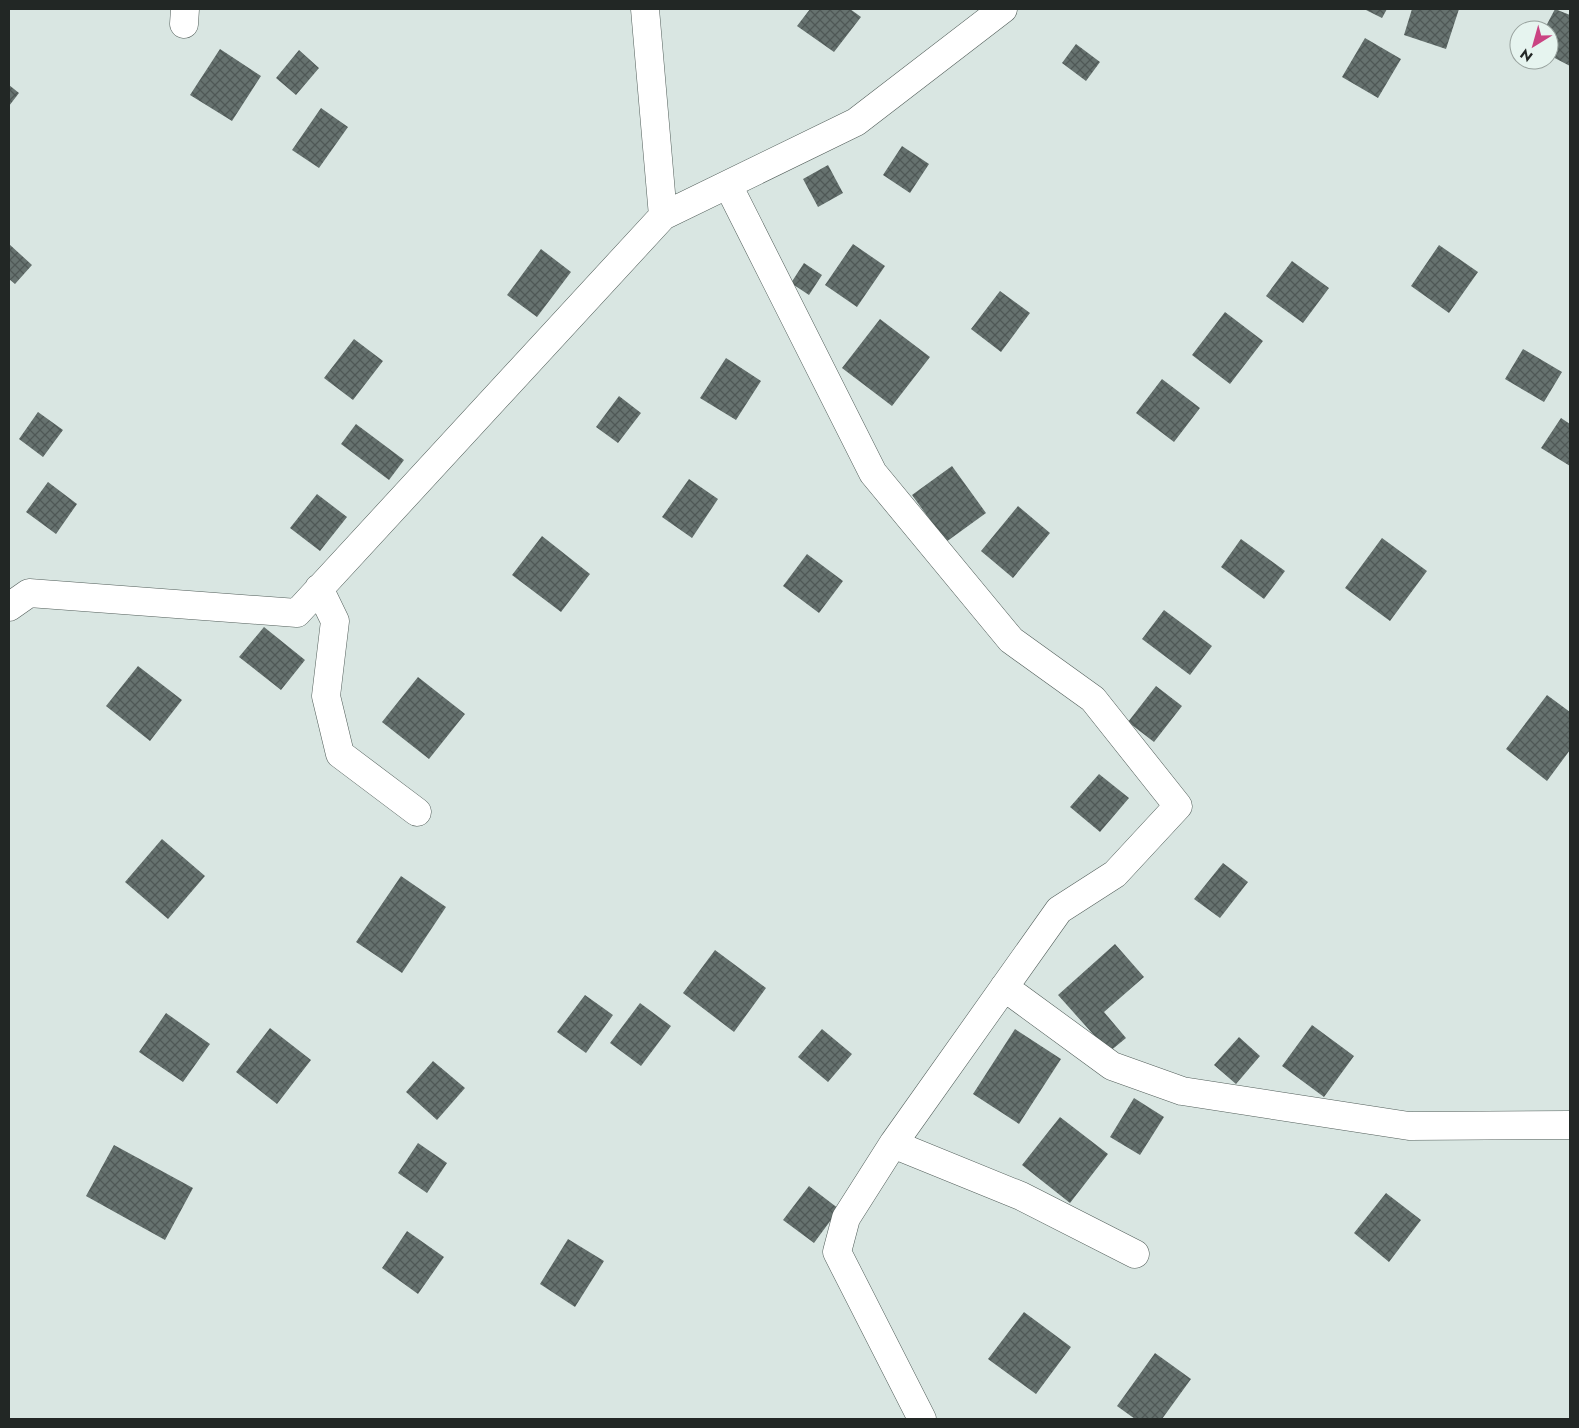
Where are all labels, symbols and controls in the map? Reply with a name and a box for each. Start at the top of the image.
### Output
north arrow [1509,20,1559,70]
text: N [1516,44,1537,67]

